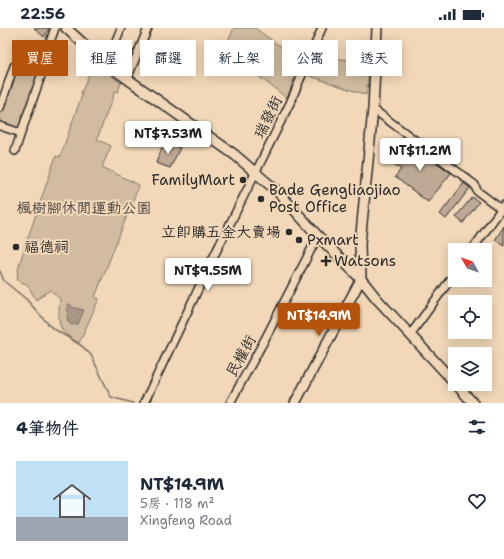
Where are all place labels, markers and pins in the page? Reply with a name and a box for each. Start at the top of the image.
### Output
pin: NT$7.53M [127,121,209,155]
pin: NT$11.2M [379,138,461,172]
place label: FamilyMart [152,170,235,190]
marker: FamilyMart [238,175,248,185]
place label: Bade Gengliaojiao Post Office [269,180,401,217]
marker: Bade Gengliaojiao Post Office [256,194,266,204]
place label: 立即購五金大賣場 [161,222,281,242]
marker: 立即購五金大賣場 [284,227,294,237]
place label: Pxmart [307,230,359,250]
marker: Pxmart [294,235,304,245]
place label: 福德祠 [24,237,69,257]
marker: 福德祠 [11,242,21,252]
place label: Watsons [334,251,396,271]
marker: Watsons [321,256,331,266]
pin: NT$9.55M [167,258,249,292]
pin: NT$14.9M [278,303,360,337]

